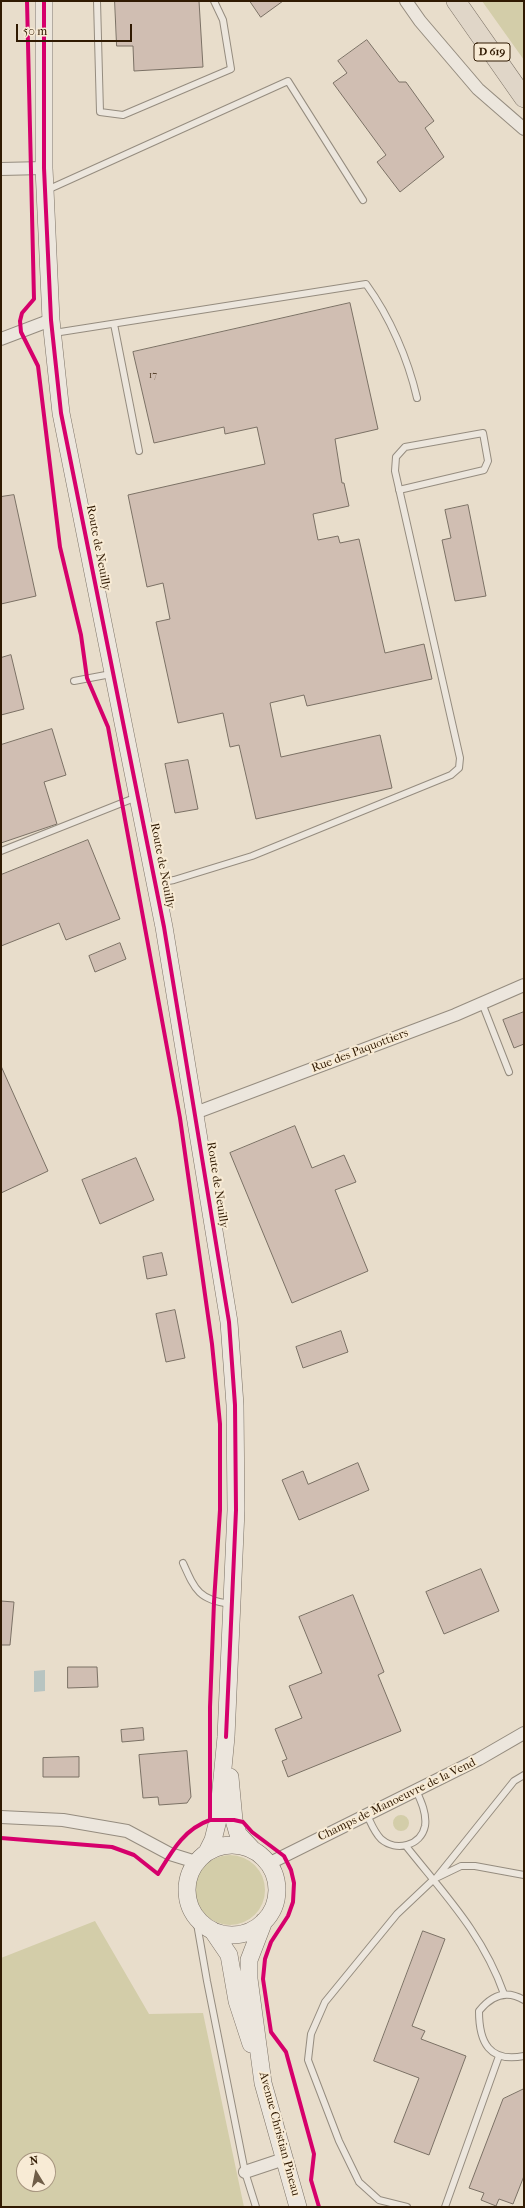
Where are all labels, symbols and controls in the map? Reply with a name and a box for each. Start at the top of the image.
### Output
scale bar [18,16,134,42]
text: 50 m [23,24,47,38]
road number: D 619 [474,43,510,61]
house number: 17 [149,370,157,382]
street label: Route de Neuilly [83,504,113,592]
street label: Route de Neuilly [147,822,177,910]
street label: Rue des Paquottiers [310,1026,410,1076]
street label: Route de Neuilly [203,1141,231,1229]
street label: Champs de Manoeuvre de la Vend [316,1755,478,1845]
street label: Avenue Christian Pineau [255,2070,303,2198]
north arrow [16,2152,56,2192]
text: N [29,2154,39,2168]

